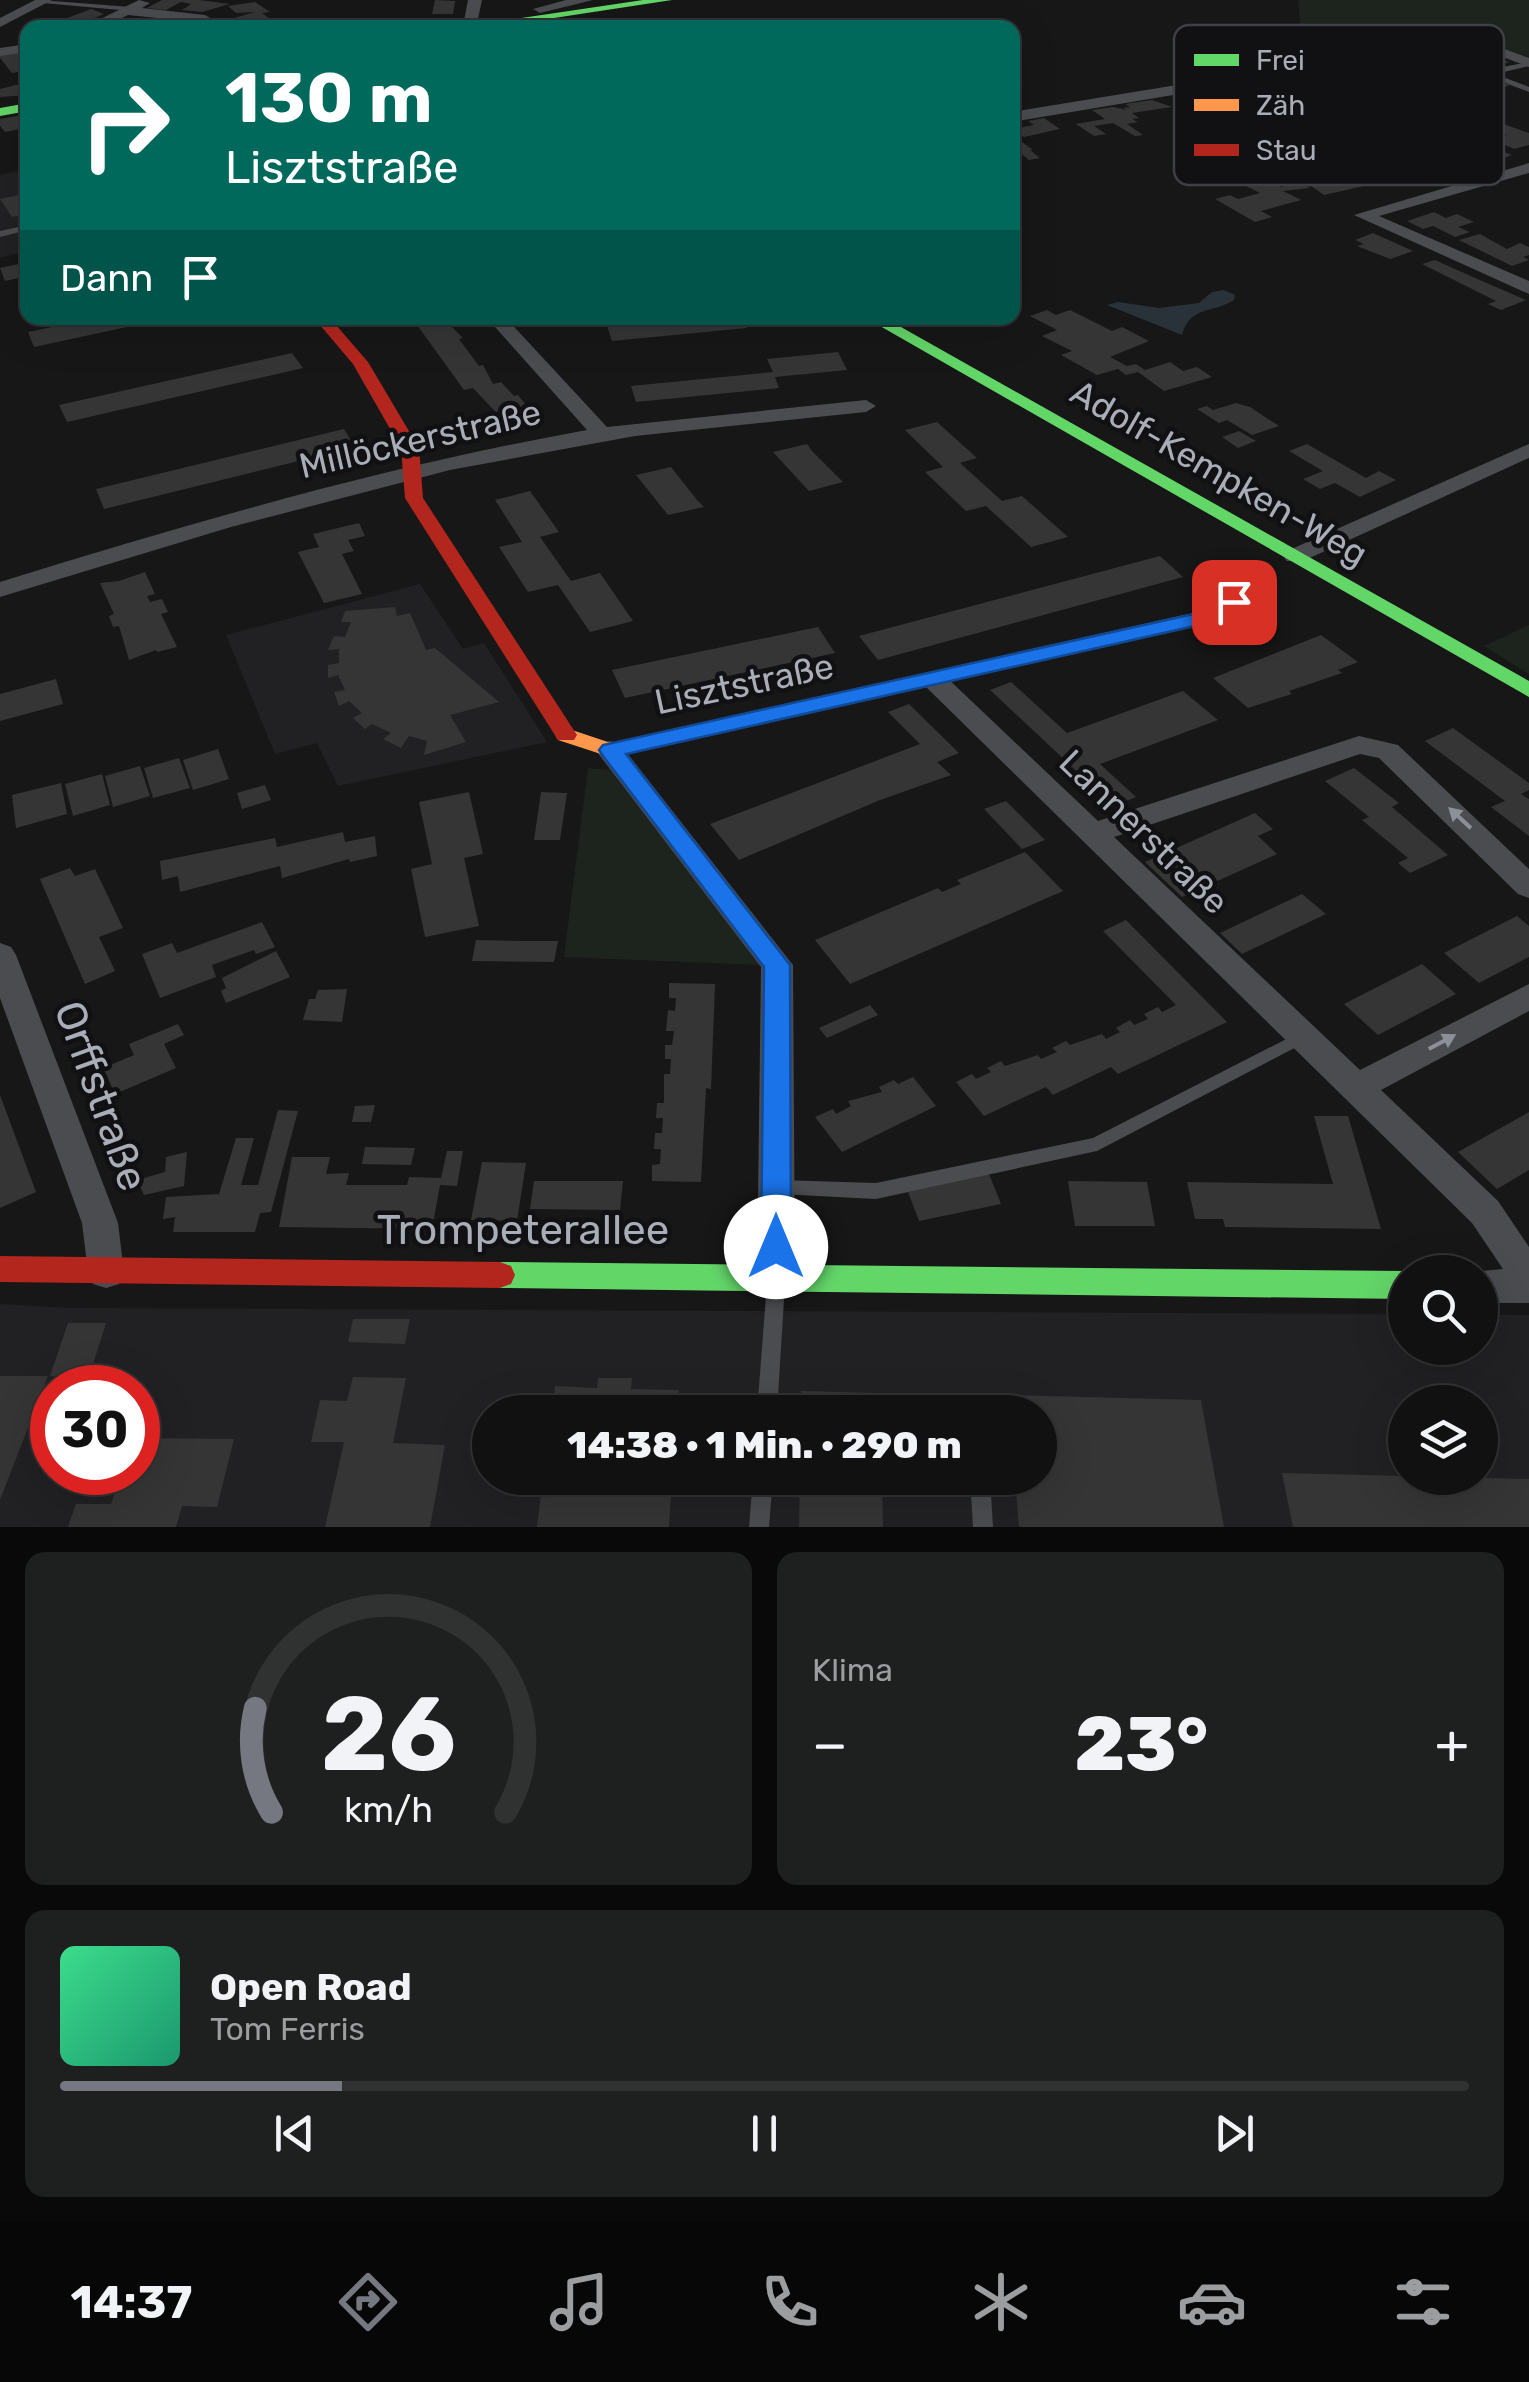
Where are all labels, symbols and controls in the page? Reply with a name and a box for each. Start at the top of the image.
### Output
legend [1174,25,1504,185]
text: Frei [1256,44,1305,77]
text: 130 m [225,57,433,140]
icon: right [60,60,190,190]
text: Zäh [1256,89,1305,122]
text: Stau [1256,134,1317,167]
text: Lisztstraße [225,141,458,194]
icon: arrive [173,250,228,305]
text: Dann [60,255,153,301]
street label: Adolf-Kempken-Weg [1063,371,1375,575]
street label: Millöckerstraße [295,391,545,487]
pin [1192,560,1277,645]
icon: arrive [1207,575,1262,630]
street label: Lisztstraße [651,645,837,723]
street label: Lannerstraße [1051,741,1237,923]
one-way arrow [1448,807,1473,829]
street label: Orffstraße [44,994,158,1198]
one-way arrow [1427,1034,1456,1051]
position arrow [724,1195,828,1299]
street label: Trompeterallee [377,1205,669,1255]
map controls [1388,1255,1498,1495]
button: search [1388,1255,1498,1365]
speed limit sign: 30 [30,1365,160,1495]
button: layers [1388,1385,1498,1495]
text: 14:38 · 1 Min. · 290 m [567,1422,962,1468]
text: Klima [812,1651,893,1689]
text: 26 [321,1673,456,1796]
text: 23° [1074,1700,1208,1789]
text: − [812,1712,848,1777]
text: + [1435,1712,1469,1777]
text: km/h [344,1789,433,1831]
text: Open Road [210,1964,412,2010]
text: Tom Ferris [210,2010,365,2048]
icon: previous [267,2106,322,2161]
icon: pause [737,2106,792,2161]
icon: next [1207,2106,1262,2161]
icon: directions [333,2267,403,2337]
icon: music [544,2267,614,2337]
icon: phone [755,2267,825,2337]
icon: climate [966,2267,1036,2337]
icon: car [1177,2267,1247,2337]
icon: filters [1388,2267,1458,2337]
text: 14:37 [71,2276,192,2329]

